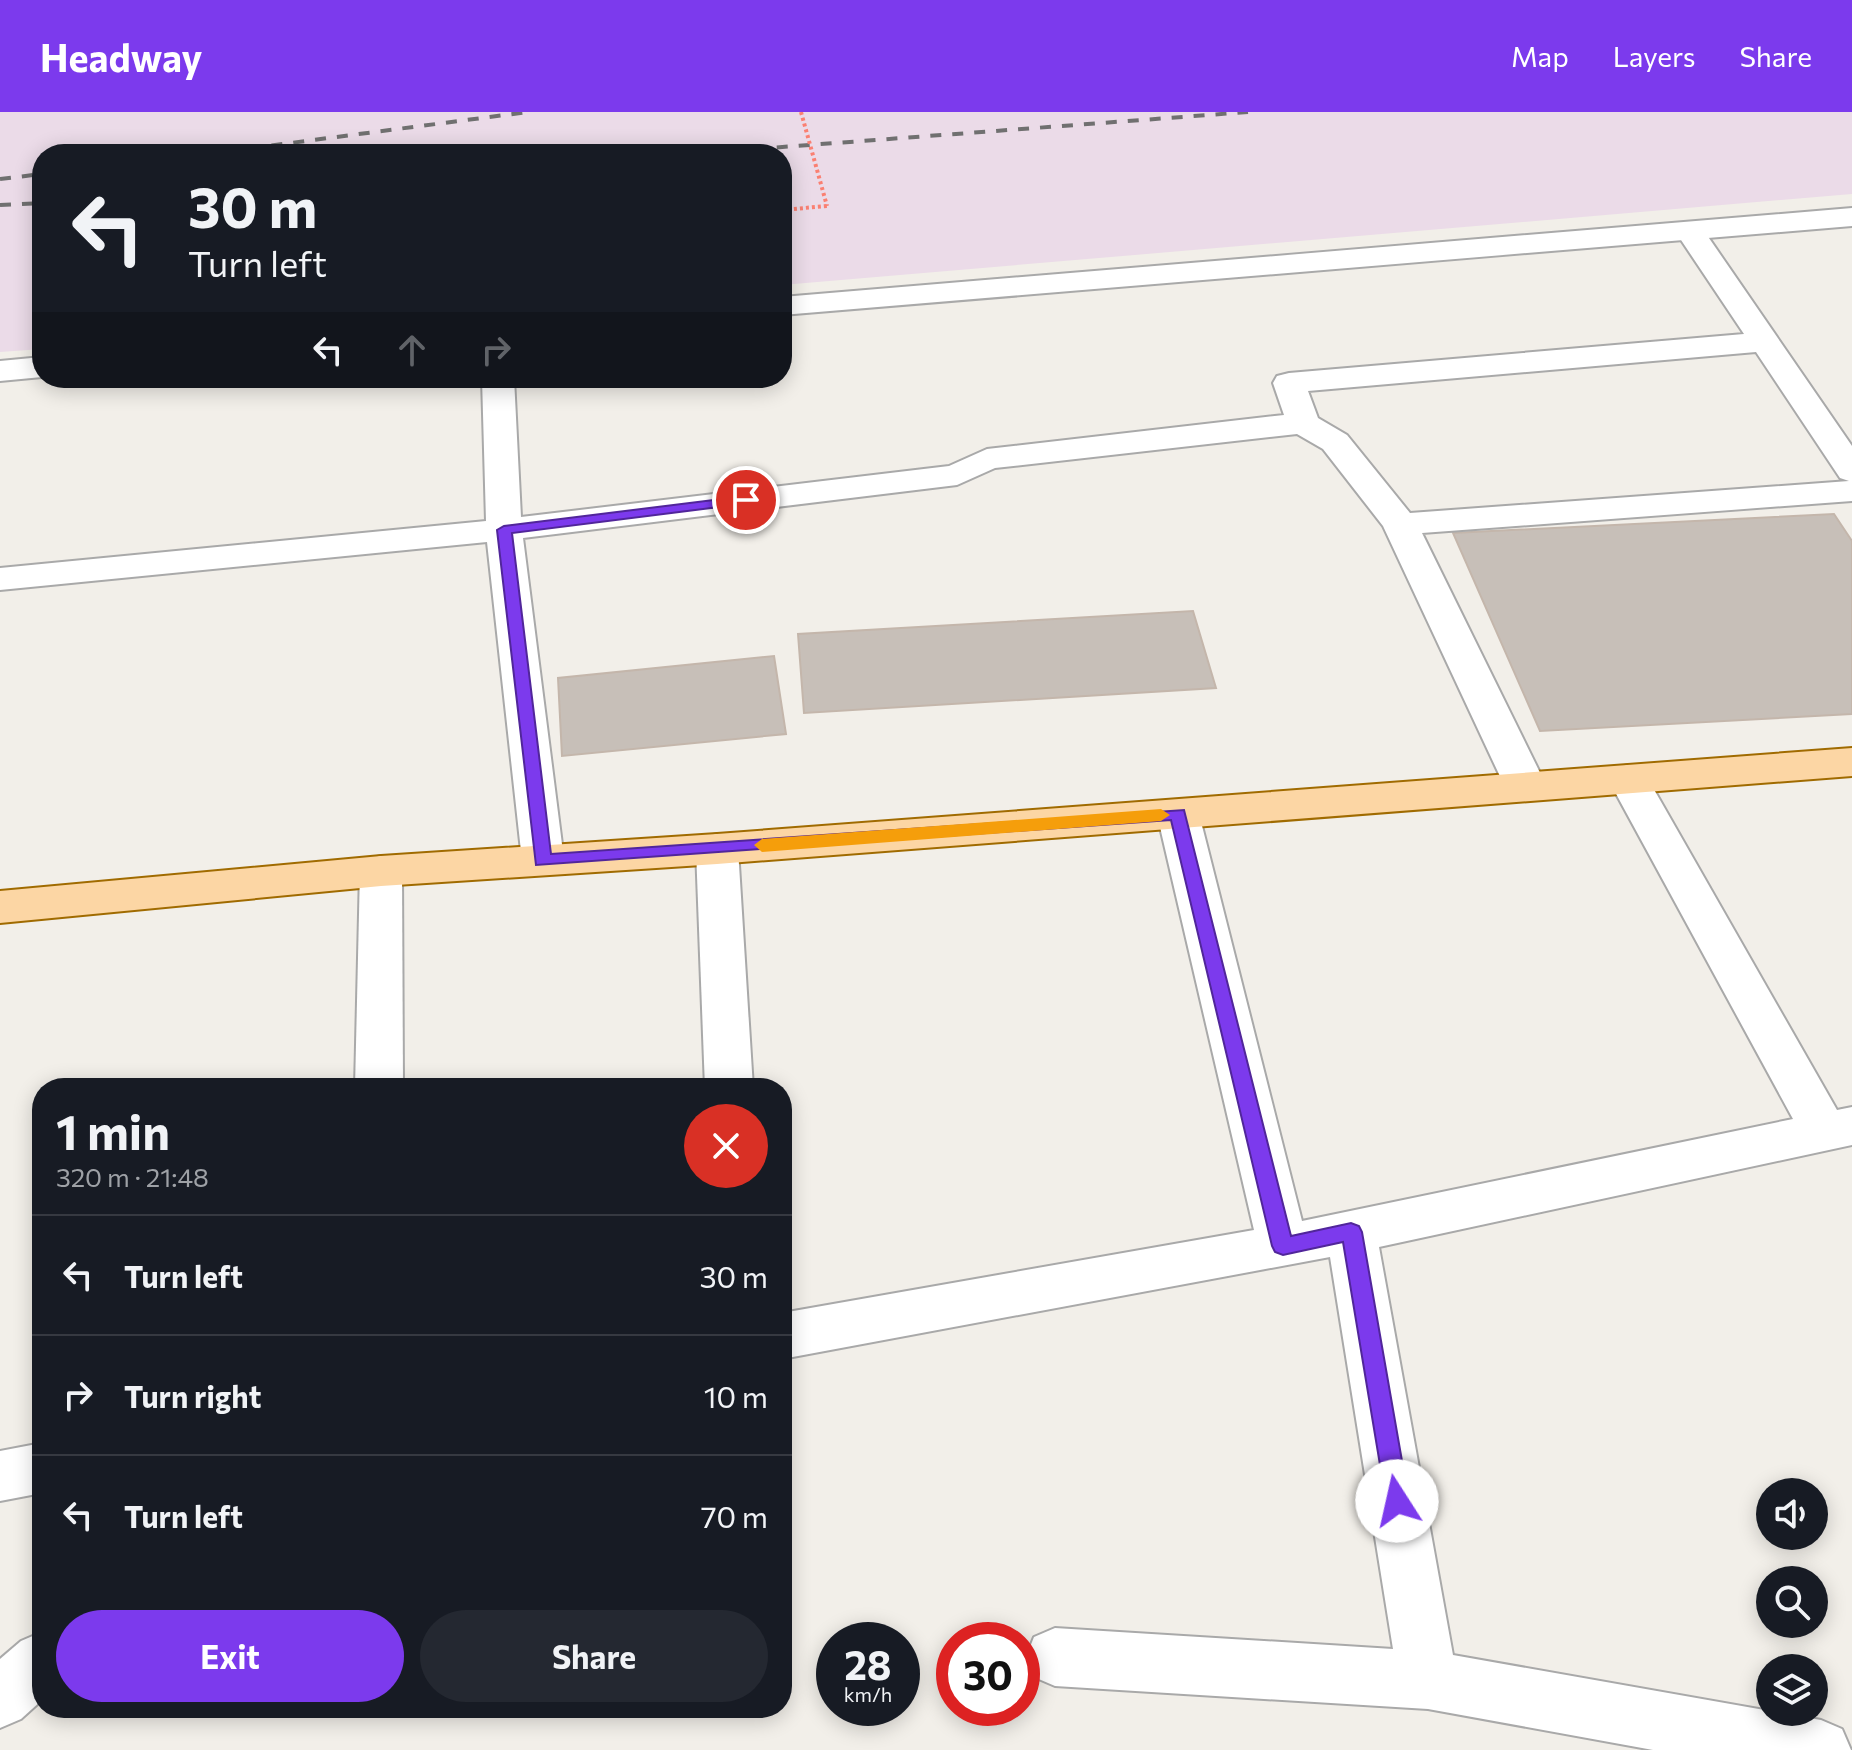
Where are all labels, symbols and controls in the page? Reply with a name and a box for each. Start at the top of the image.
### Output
text: Headway [40,33,202,80]
text: Map [1511,39,1569,73]
text: Layers [1613,39,1695,73]
text: Share [1739,39,1812,73]
text: 30 m [188,171,317,240]
icon: left [56,176,160,280]
text: Turn left [188,240,327,284]
icon: left [306,328,350,372]
icon: ahead [390,328,434,372]
icon: right [474,328,518,372]
pin [712,466,780,534]
icon: arrive [724,478,768,522]
text: 1 min [56,1101,170,1160]
button: close [684,1104,768,1188]
text: 320 m · 21:48 [56,1161,209,1192]
icon: left [56,1253,100,1297]
text: Turn left [124,1257,243,1294]
text: 30 m [699,1257,768,1294]
icon: right [56,1373,100,1417]
text: Turn right [124,1377,261,1414]
text: 10 m [704,1377,768,1414]
position arrow [1355,1459,1439,1543]
map controls [1756,1478,1828,1726]
button: sound [1756,1478,1828,1550]
icon: left [56,1493,100,1537]
text: Turn left [124,1497,243,1534]
text: 70 m [701,1497,768,1534]
button: search [1756,1566,1828,1638]
button: Exit [56,1610,404,1702]
button: Share [420,1610,768,1702]
speed limit sign: 30 [936,1622,1040,1726]
text: 28 [844,1639,892,1688]
button: layers [1756,1654,1828,1726]
text: km/h [844,1682,892,1706]

